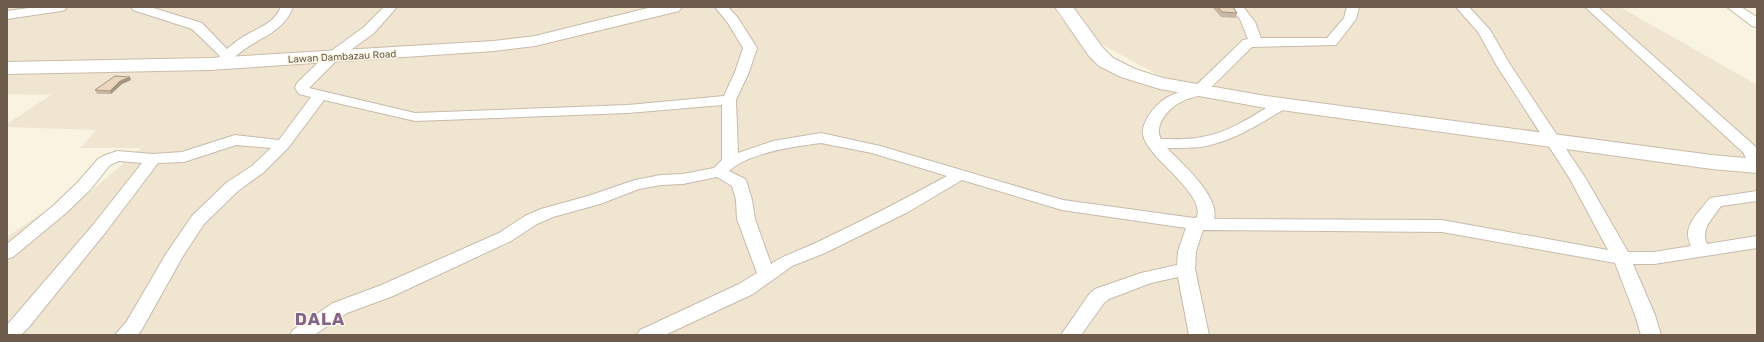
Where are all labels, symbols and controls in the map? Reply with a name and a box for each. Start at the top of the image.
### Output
street label: Lawan Dambazau Road [288,48,397,66]
district label: DALA [295,309,345,329]

